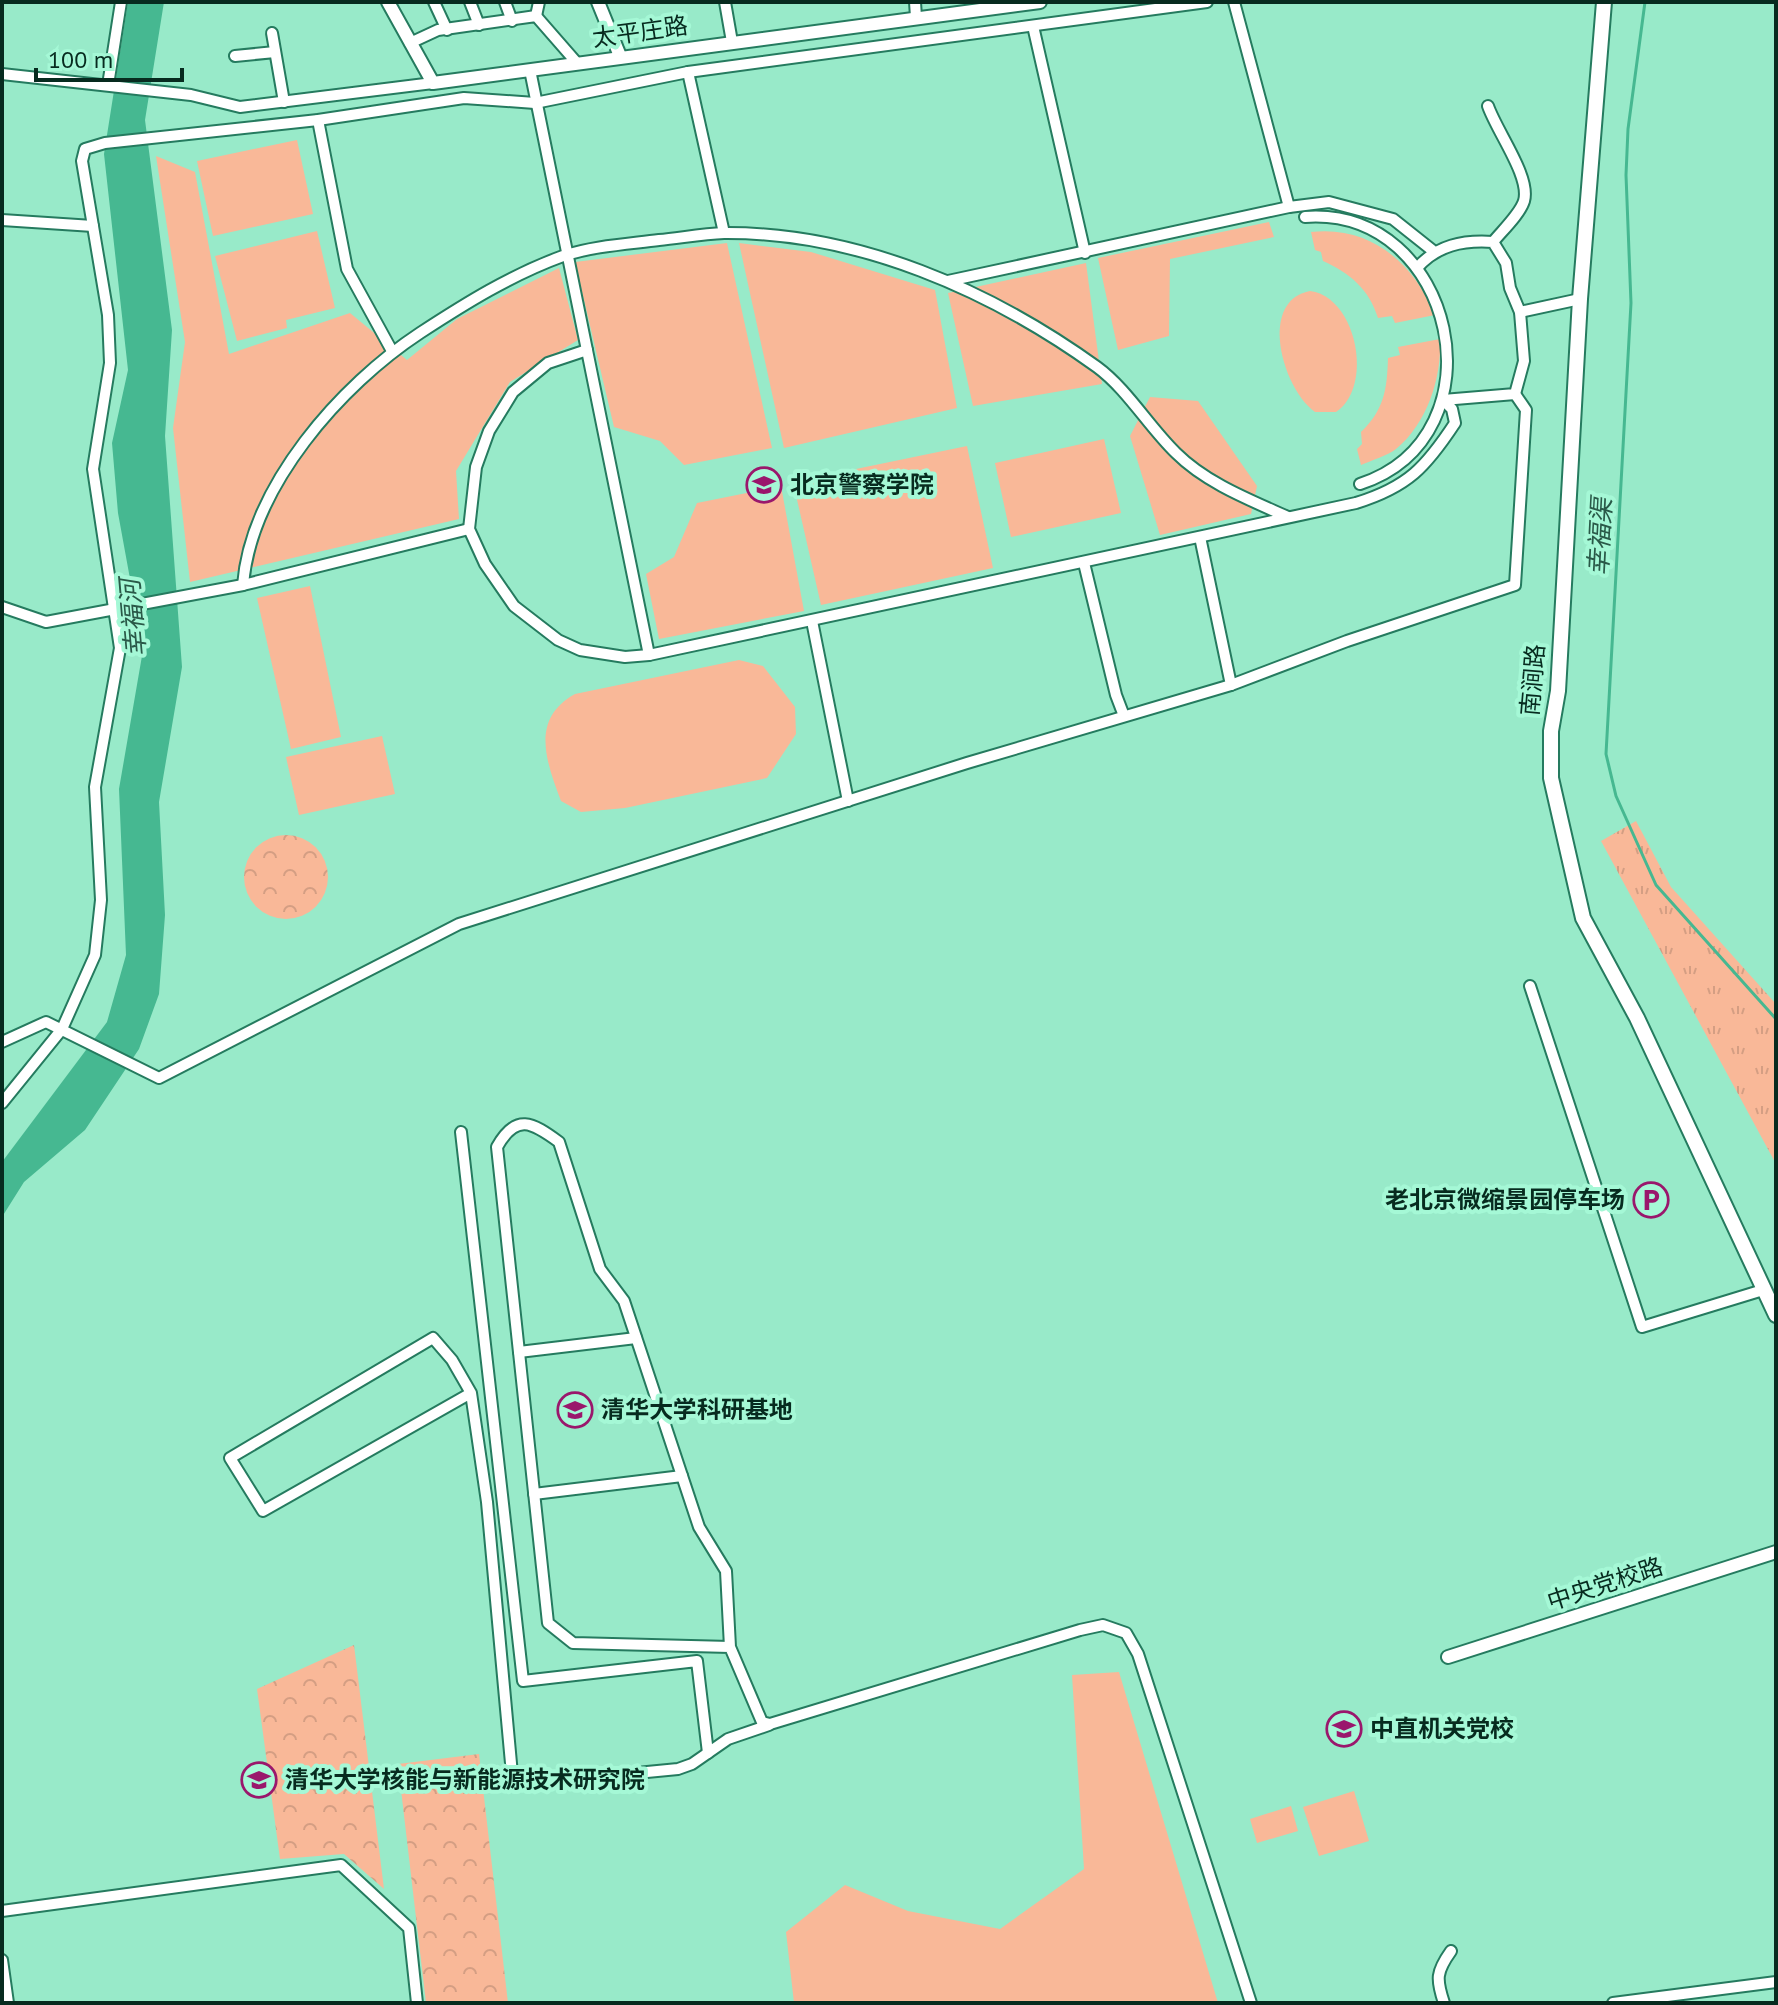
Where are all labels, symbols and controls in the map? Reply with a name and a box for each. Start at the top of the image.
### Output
street label: 太平庄路 [590,9,690,54]
scale bar [36,32,182,82]
text: 100 m [48,44,113,75]
school or university icon: 北京警察学院 [745,466,783,504]
place label: 北京警察学院 [790,469,934,500]
water label: 幸福渠 [1581,493,1618,577]
water label: 幸福河 [112,573,152,658]
street label: 南涧路 [1514,643,1551,717]
parking icon: 老北京微缩景园停车场 [1632,1181,1670,1219]
place label: 老北京微缩景园停车场 [1385,1184,1625,1215]
school or university icon: 清华大学科研基地 [556,1391,594,1429]
place label: 清华大学科研基地 [601,1394,793,1425]
street label: 中央党校路 [1543,1550,1667,1617]
school or university icon: 中直机关党校 [1325,1710,1363,1748]
place label: 中直机关党校 [1370,1713,1514,1744]
school or university icon: 清华大学核能与新能源技术研究院 [240,1761,278,1799]
place label: 清华大学核能与新能源技术研究院 [285,1764,645,1795]

